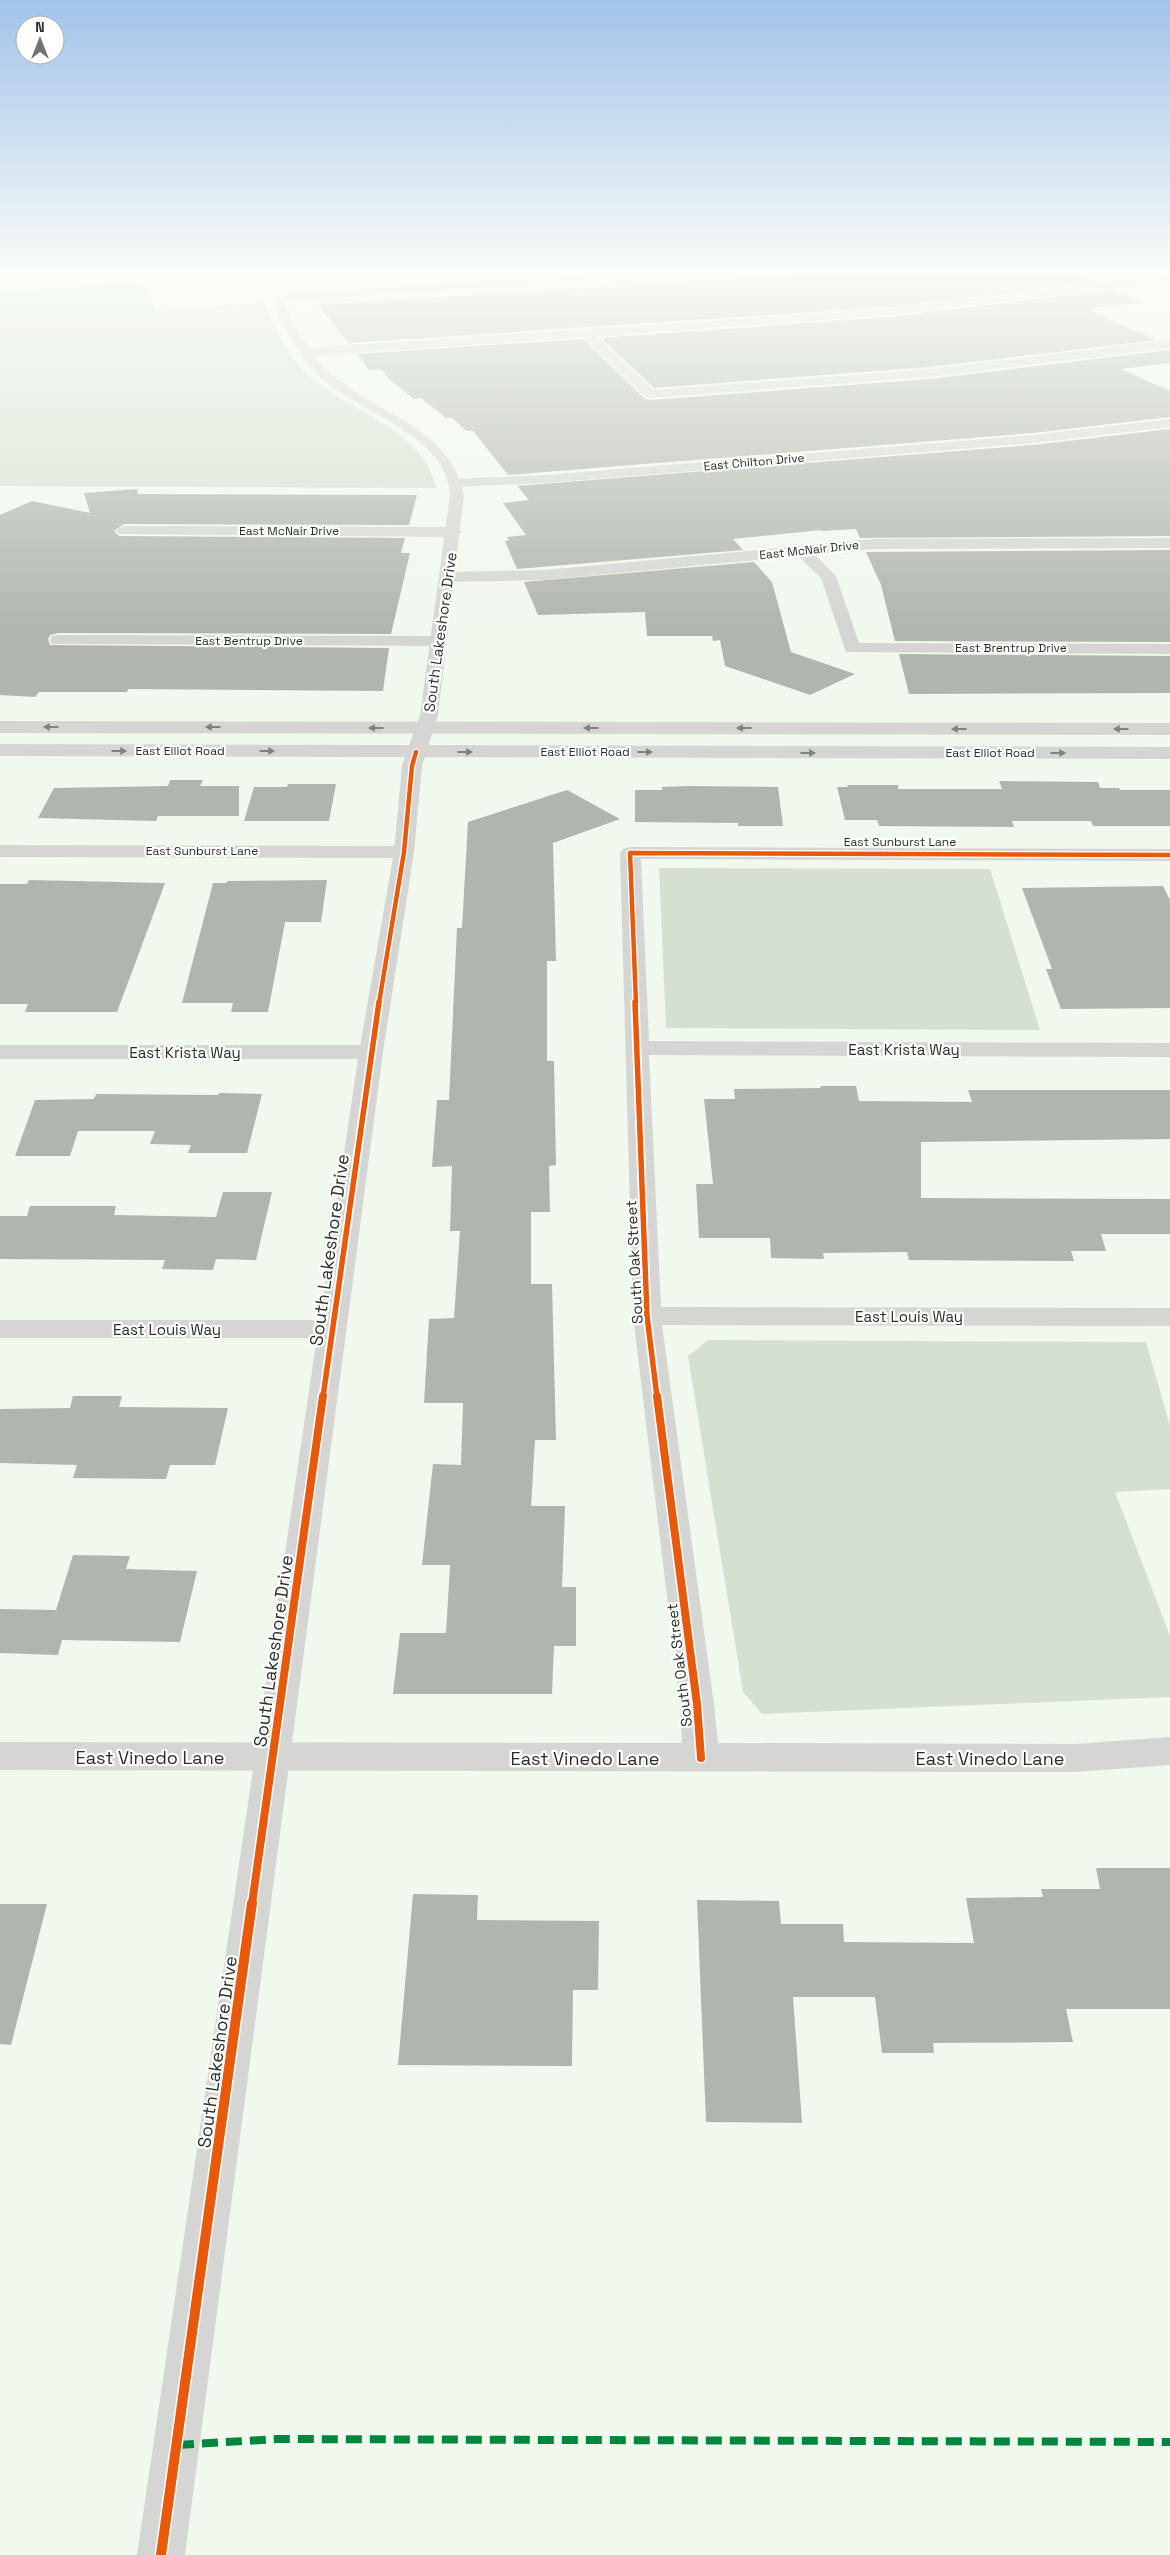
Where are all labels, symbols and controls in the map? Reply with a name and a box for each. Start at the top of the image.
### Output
north arrow [15,15,65,65]
text: N [35,18,45,36]
street label: East Chilton Drive [703,450,805,474]
street label: East McNair Drive [239,523,339,539]
street label: East McNair Drive [758,537,860,563]
street label: South Lakeshore Drive [419,551,461,713]
street label: East Bentrup Drive [195,633,303,649]
street label: East Brentrup Drive [955,640,1067,656]
one-way arrow [42,723,58,731]
one-way arrow [205,723,221,731]
one-way arrow [367,724,383,732]
one-way arrow [582,724,598,732]
one-way arrow [736,724,752,732]
one-way arrow [951,725,967,733]
one-way arrow [1113,725,1129,733]
street label: East Elliot Road [135,743,225,759]
street label: East Elliot Road [540,744,630,760]
street label: East Elliot Road [945,745,1035,761]
one-way arrow [111,747,127,755]
one-way arrow [259,747,275,755]
one-way arrow [457,748,473,756]
one-way arrow [637,748,653,756]
one-way arrow [800,749,816,757]
one-way arrow [1050,749,1066,757]
street label: East Sunburst Lane [844,834,956,850]
street label: East Sunburst Lane [146,843,258,859]
street label: East Krista Way [848,1040,960,1059]
street label: East Krista Way [129,1043,241,1062]
street label: South Lakeshore Drive [304,1153,354,1347]
street label: South Oak Street [621,1199,647,1324]
street label: East Louis Way [855,1307,963,1326]
street label: East Louis Way [113,1320,221,1339]
street label: South Lakeshore Drive [248,1554,298,1748]
street label: South Oak Street [662,1602,696,1728]
street label: East Vinedo Lane [76,1746,224,1769]
street label: East Vinedo Lane [511,1747,659,1770]
street label: East Vinedo Lane [916,1747,1064,1770]
street label: South Lakeshore Drive [192,1955,242,2149]

